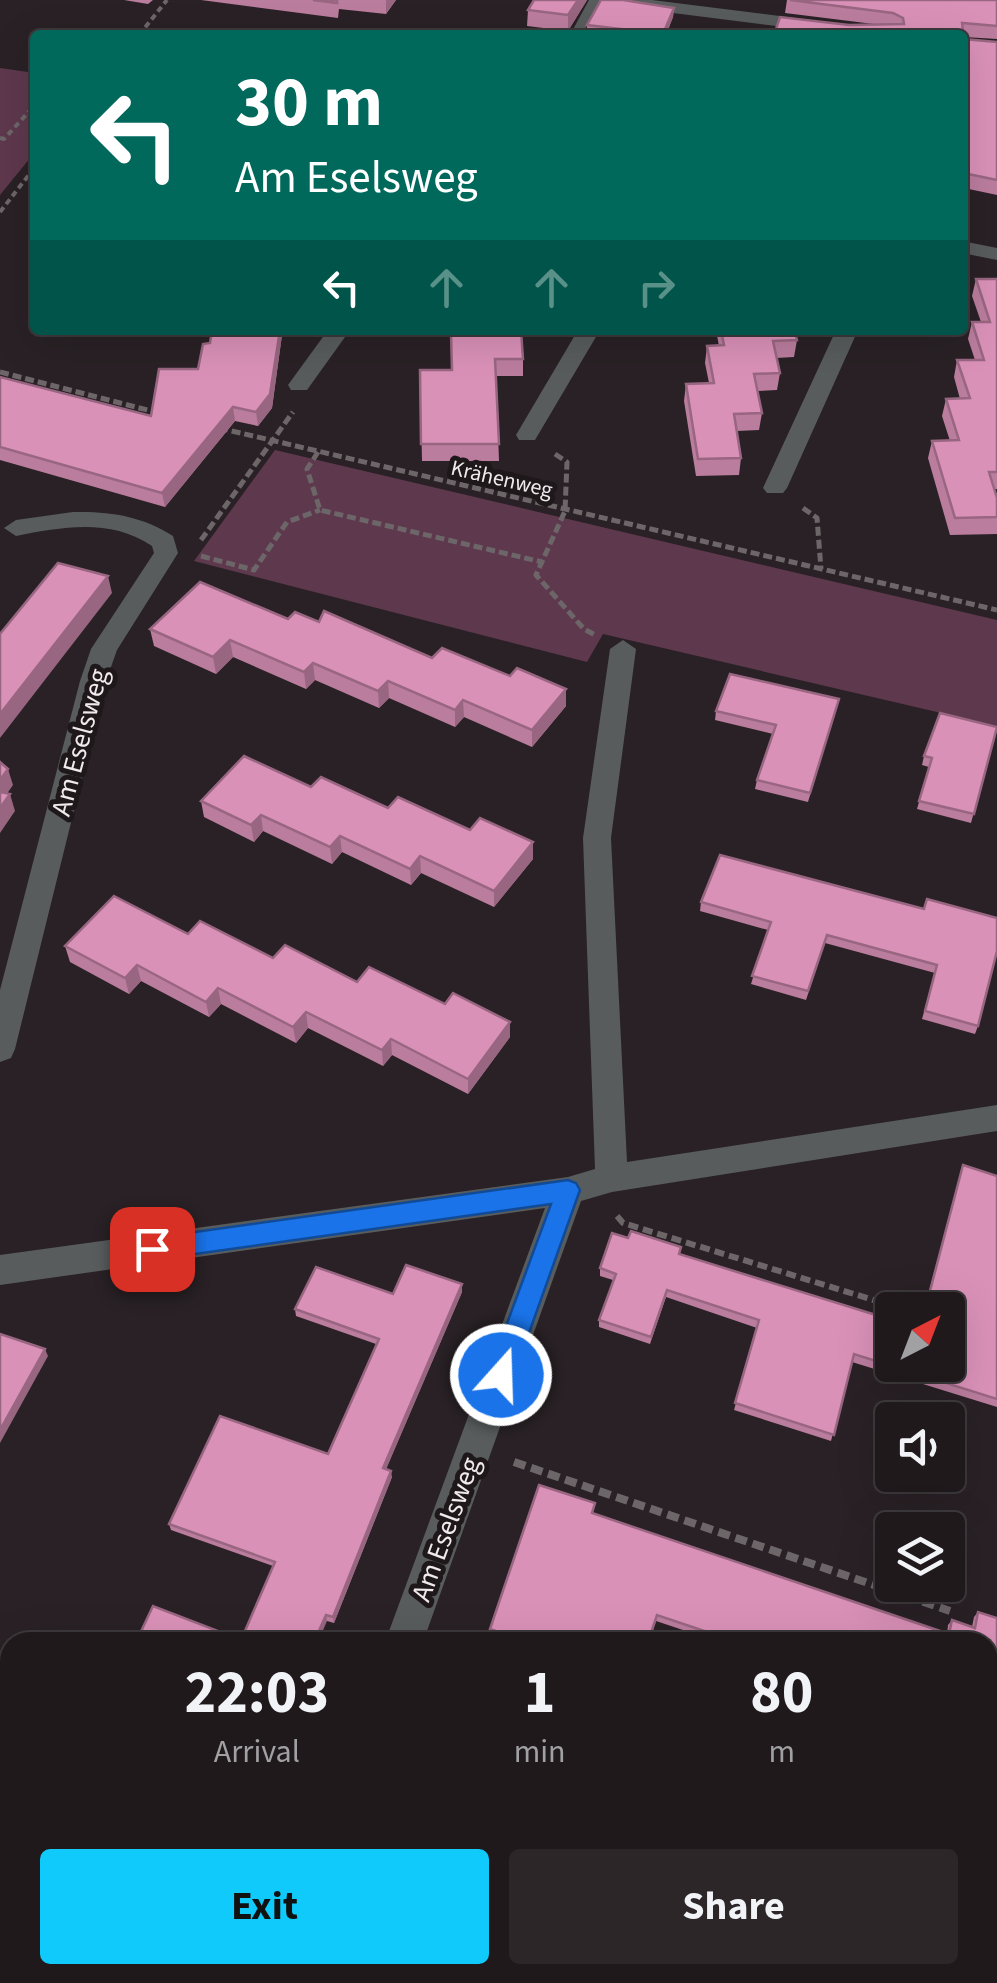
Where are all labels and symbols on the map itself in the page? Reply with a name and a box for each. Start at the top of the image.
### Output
street label: Krähenweg [448,452,556,506]
street label: Am Eselsweg [41,664,119,820]
pin [110,1207,195,1292]
north arrow [875,1292,965,1382]
position arrow [449,1323,553,1427]
street label: Am Eselsweg [401,1452,491,1607]

